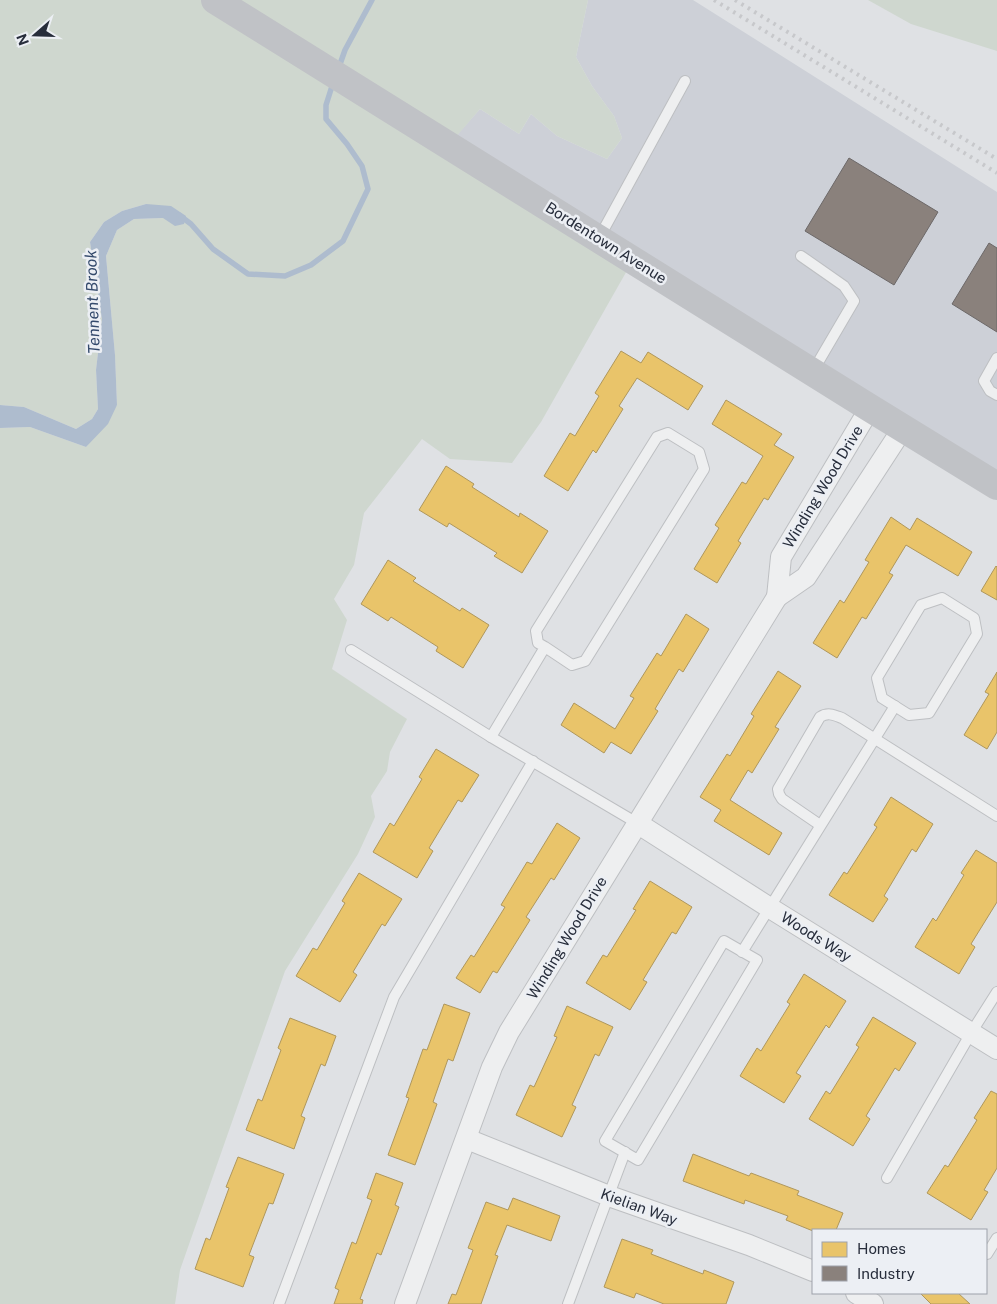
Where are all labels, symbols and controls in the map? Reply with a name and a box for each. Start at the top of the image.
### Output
north arrow [10,10,60,60]
text: N [13,32,32,47]
street label: Bordentown Avenue [543,198,670,287]
water label: Tennent Brook [81,249,104,354]
street label: Winding Wood Drive [779,422,866,551]
street label: Winding Wood Drive [523,873,610,1002]
street label: Woods Way [778,908,855,965]
street label: Kielian Way [598,1185,680,1228]
legend [812,1229,987,1294]
text: Homes [857,1240,906,1257]
text: Industry [857,1265,915,1282]

